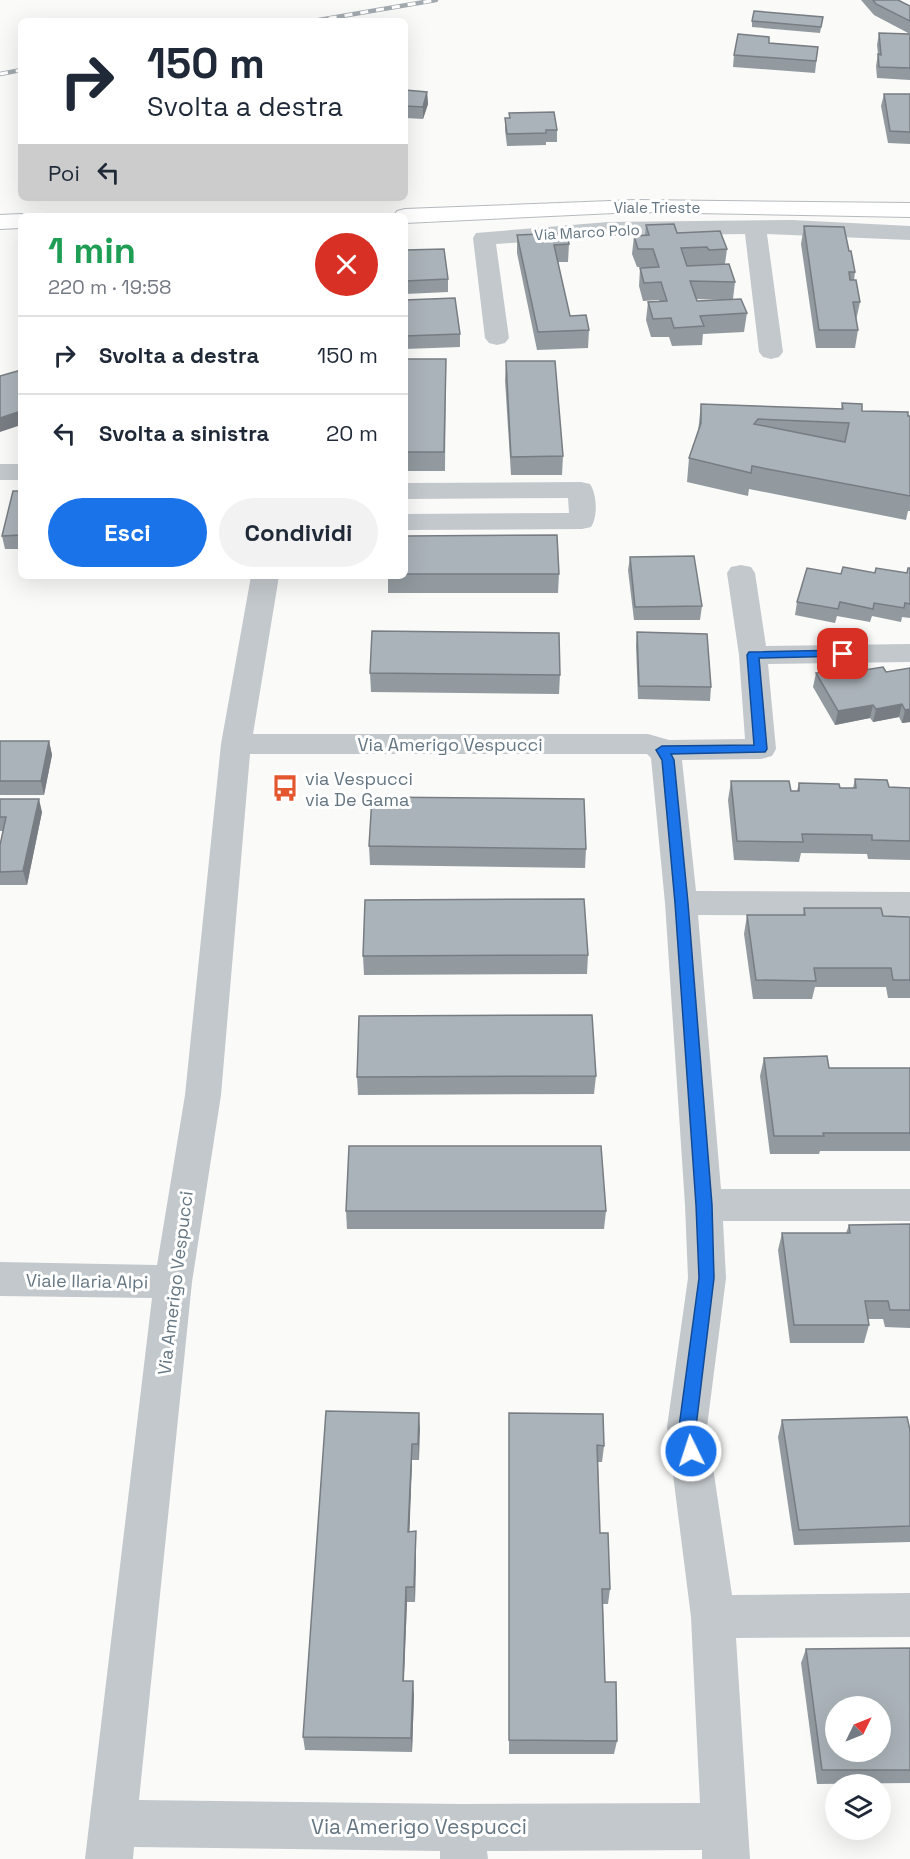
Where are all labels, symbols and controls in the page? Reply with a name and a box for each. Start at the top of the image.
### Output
text: 150 m [147,37,265,90]
icon: right [48,42,126,120]
text: Svolta a destra [147,89,343,124]
icon: left [92,156,125,189]
text: Poi [48,159,80,187]
street label: Viale Trieste [614,198,700,217]
street label: Via Marco Polo [534,220,640,244]
text: 1 min [48,228,136,274]
button: close [315,233,378,296]
text: 220 m · 19:58 [48,274,171,300]
icon: right [48,339,81,372]
text: Svolta a destra [99,341,259,369]
text: 150 m [317,341,378,369]
icon: left [48,417,81,450]
text: Svolta a sinistra [99,419,269,447]
text: 20 m [326,419,378,447]
button: Esci [48,498,207,567]
button: Condividi [219,498,378,567]
pin [817,628,868,679]
icon: arrive [826,637,859,670]
street label: Via Amerigo Vespucci [357,733,543,756]
place label: via Vespucci via De Gama [305,767,413,811]
bus stop icon: via Vespucci via De Gama [270,773,300,803]
street label: Via Amerigo Vespucci [152,1190,198,1376]
street label: Viale Ilaria Alpi [26,1268,148,1294]
position arrow [659,1419,723,1483]
north arrow [825,1696,891,1762]
map controls [825,1696,891,1840]
button: layers [825,1774,891,1840]
street label: Via Amerigo Vespucci [311,1813,527,1840]

